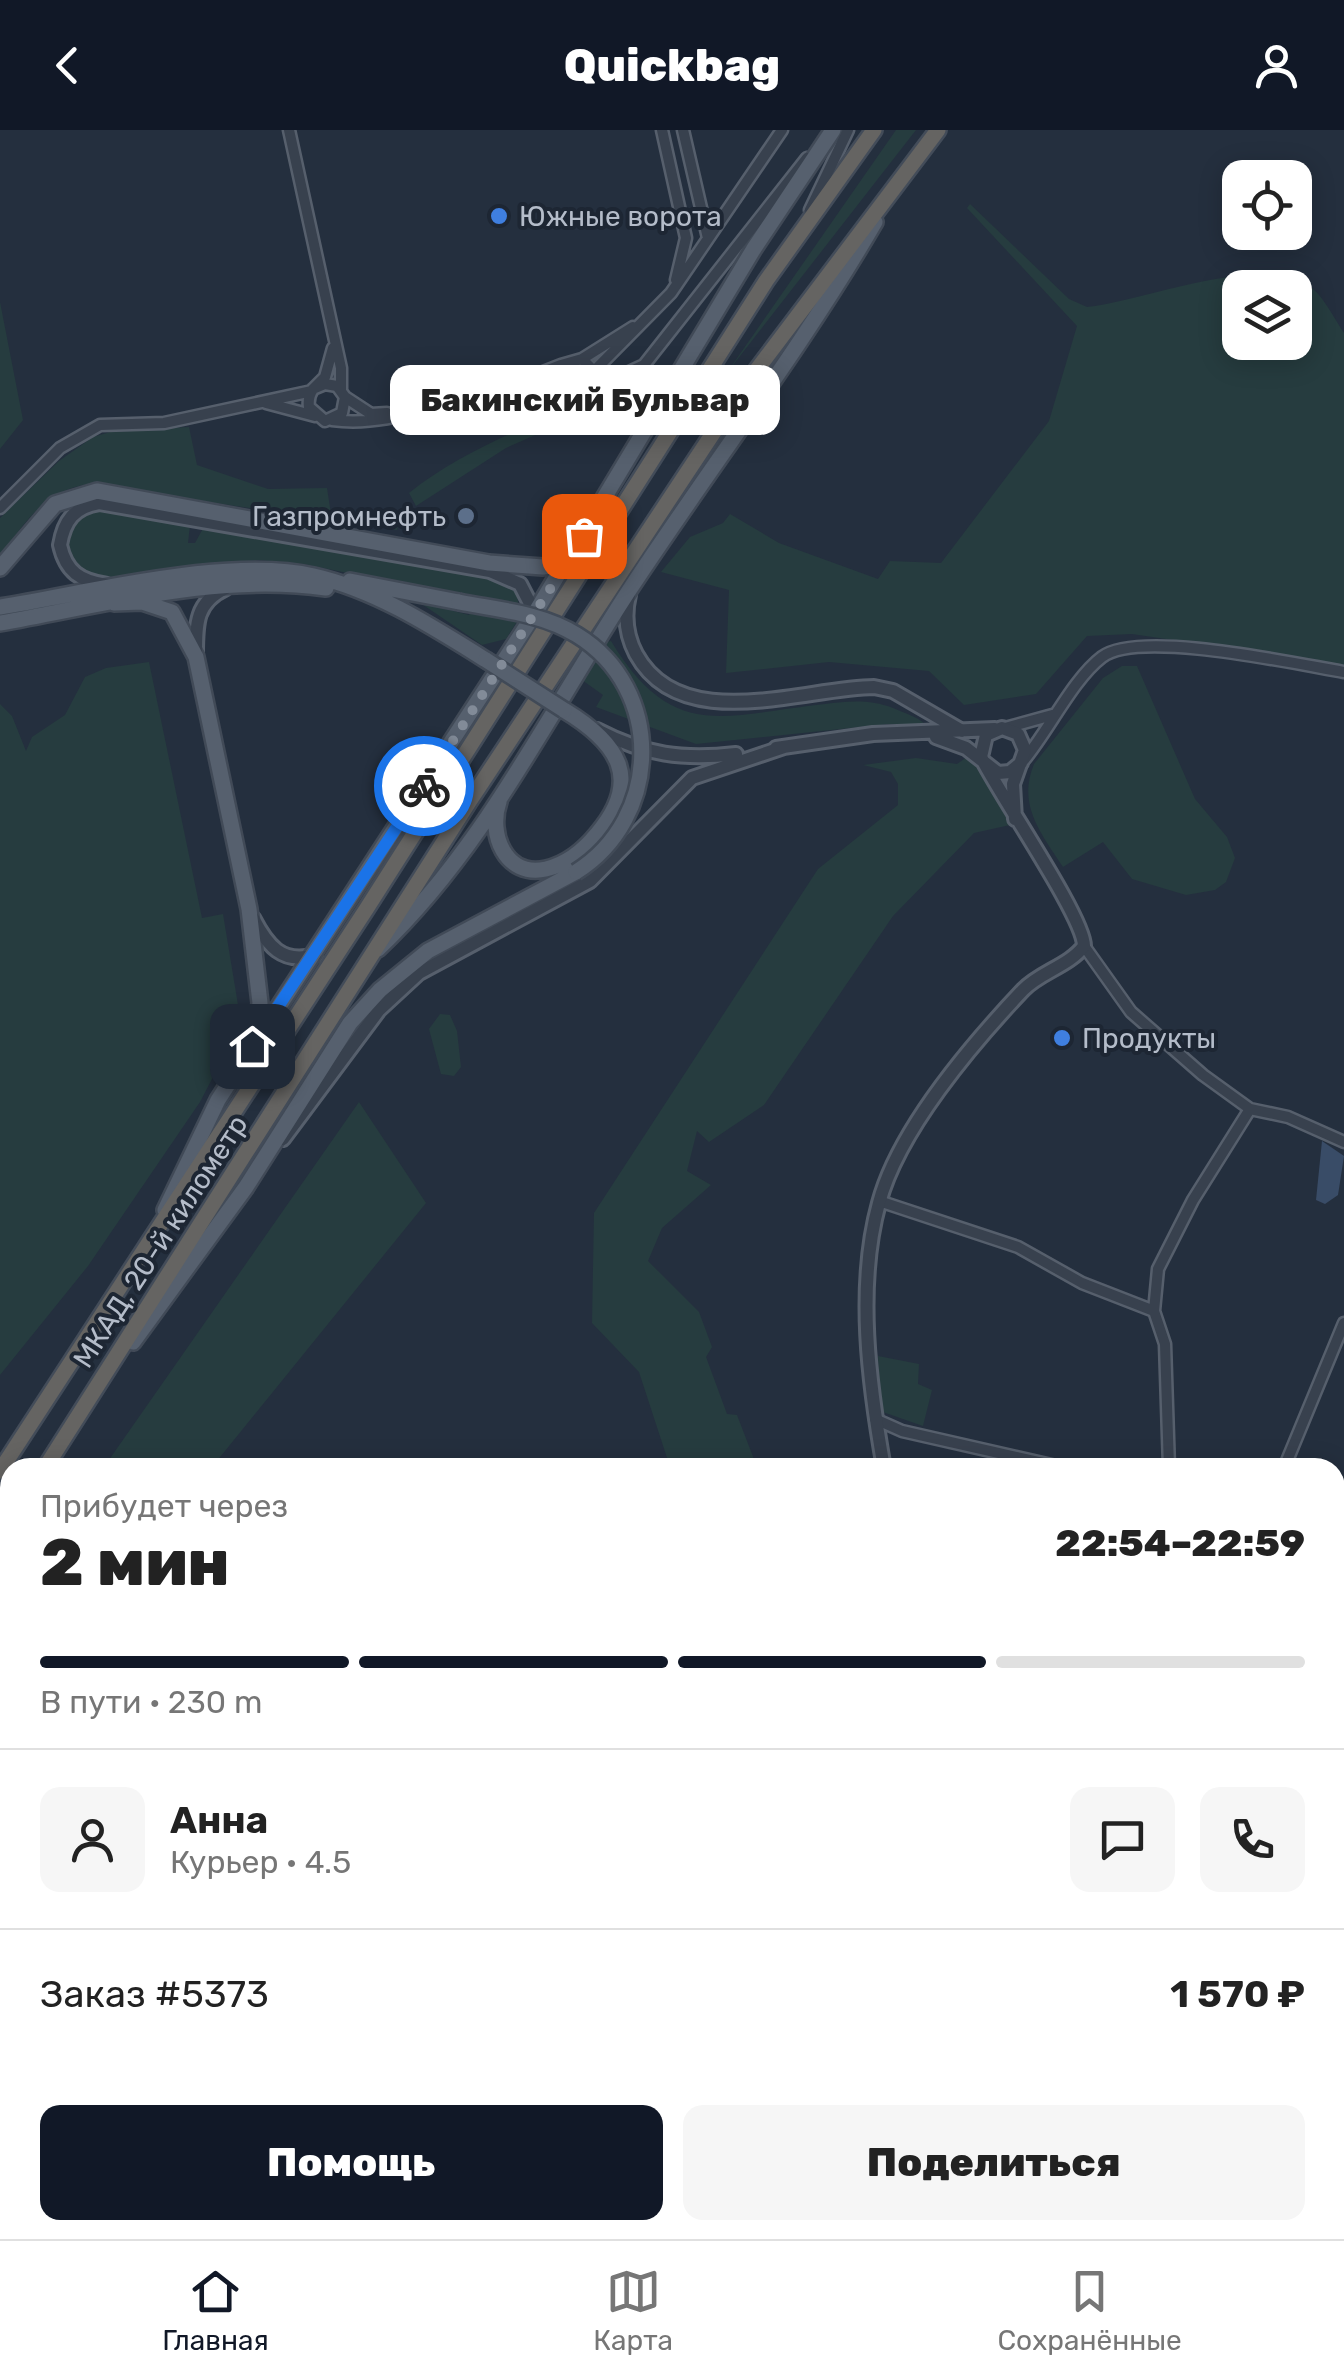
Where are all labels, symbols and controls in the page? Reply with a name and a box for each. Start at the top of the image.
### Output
icon: back [40,38,95,93]
icon: person [1249,38,1304,93]
text: Quickbag [564,39,780,92]
map controls [1222,160,1312,360]
button: locate [1222,160,1312,250]
place label: Южные ворота [519,200,722,233]
marker: Южные ворота [488,205,510,227]
button: layers [1222,270,1312,360]
callout: Бакинский Бульвар [389,366,779,436]
text: Бакинский Бульвар [420,381,750,419]
pin [542,494,627,579]
place label: Газпромнефть [252,500,446,533]
marker: Газпромнефть [455,505,477,527]
icon: bag [557,509,612,564]
courier [374,736,474,836]
icon: bike [397,759,452,814]
pin [210,1004,295,1089]
icon: home [225,1019,280,1074]
place label: Продукты [1082,1022,1216,1055]
marker: Продукты [1051,1027,1073,1049]
street label: МКАД, 20-й километр [66,1109,254,1374]
text: Прибудет через [40,1487,288,1525]
text: 22:54–22:59 [1055,1520,1305,1566]
text: 2 мин [40,1524,230,1601]
text: В пути · 230 m [40,1683,262,1721]
button: person [40,1787,145,1892]
button: chat [1070,1787,1175,1892]
button: phone [1200,1787,1305,1892]
text: Анна [170,1797,268,1843]
text: Курьер · 4.5 [170,1843,351,1881]
text: Заказ #5373 [40,1971,269,2017]
text: 1 570 ₽ [1170,1971,1305,2017]
button: Помощь [40,2105,663,2220]
button: Поделиться [683,2105,1305,2220]
tab: Главная [162,2264,269,2357]
tab: Карта [593,2264,673,2357]
tab: Сохранённые [997,2264,1182,2357]

